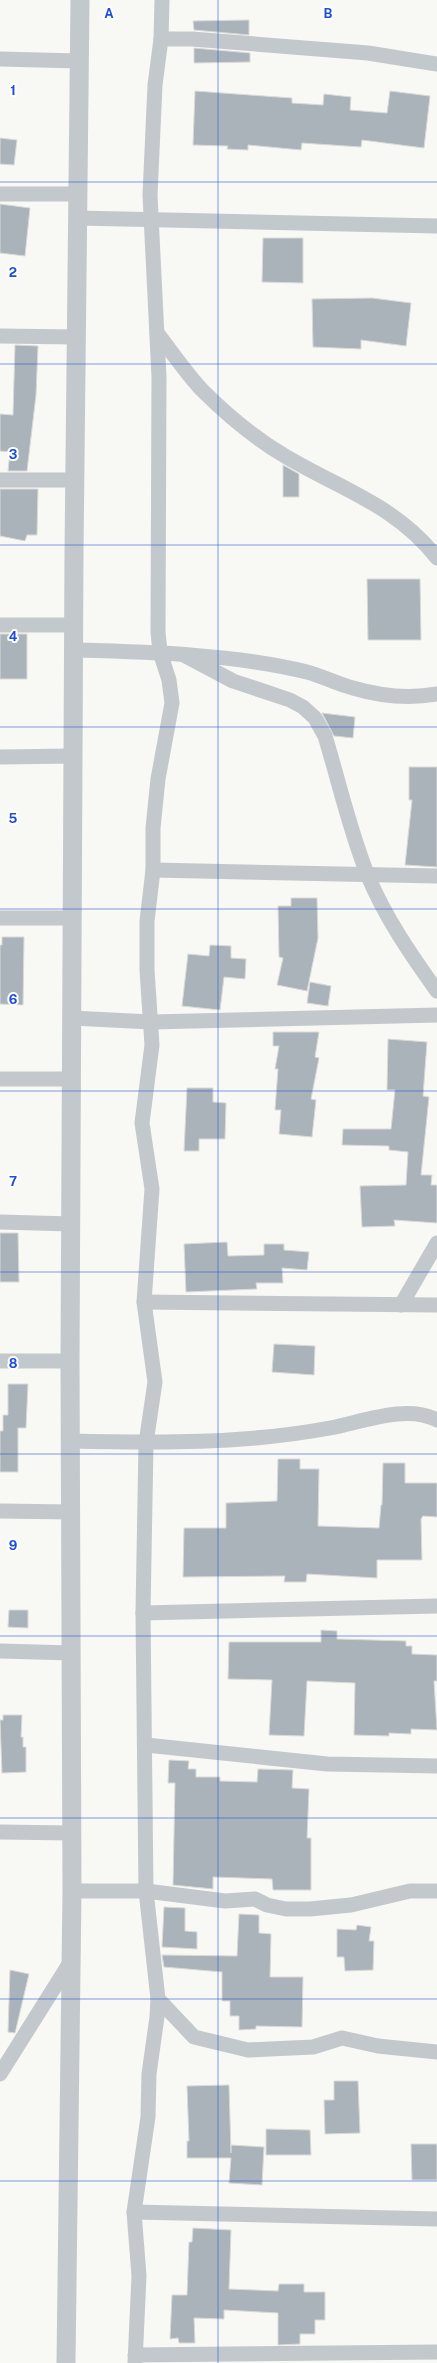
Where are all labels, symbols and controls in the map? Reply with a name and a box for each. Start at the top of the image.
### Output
text: A [104,6,114,21]
text: B [324,6,333,21]
text: 1 [10,83,16,98]
text: 2 [9,265,17,280]
text: 3 [9,447,18,462]
text: 4 [9,629,18,644]
text: 5 [9,811,18,826]
text: 6 [9,992,18,1007]
text: 7 [9,1174,17,1189]
text: 8 [9,1356,18,1371]
text: 9 [9,1538,17,1553]

